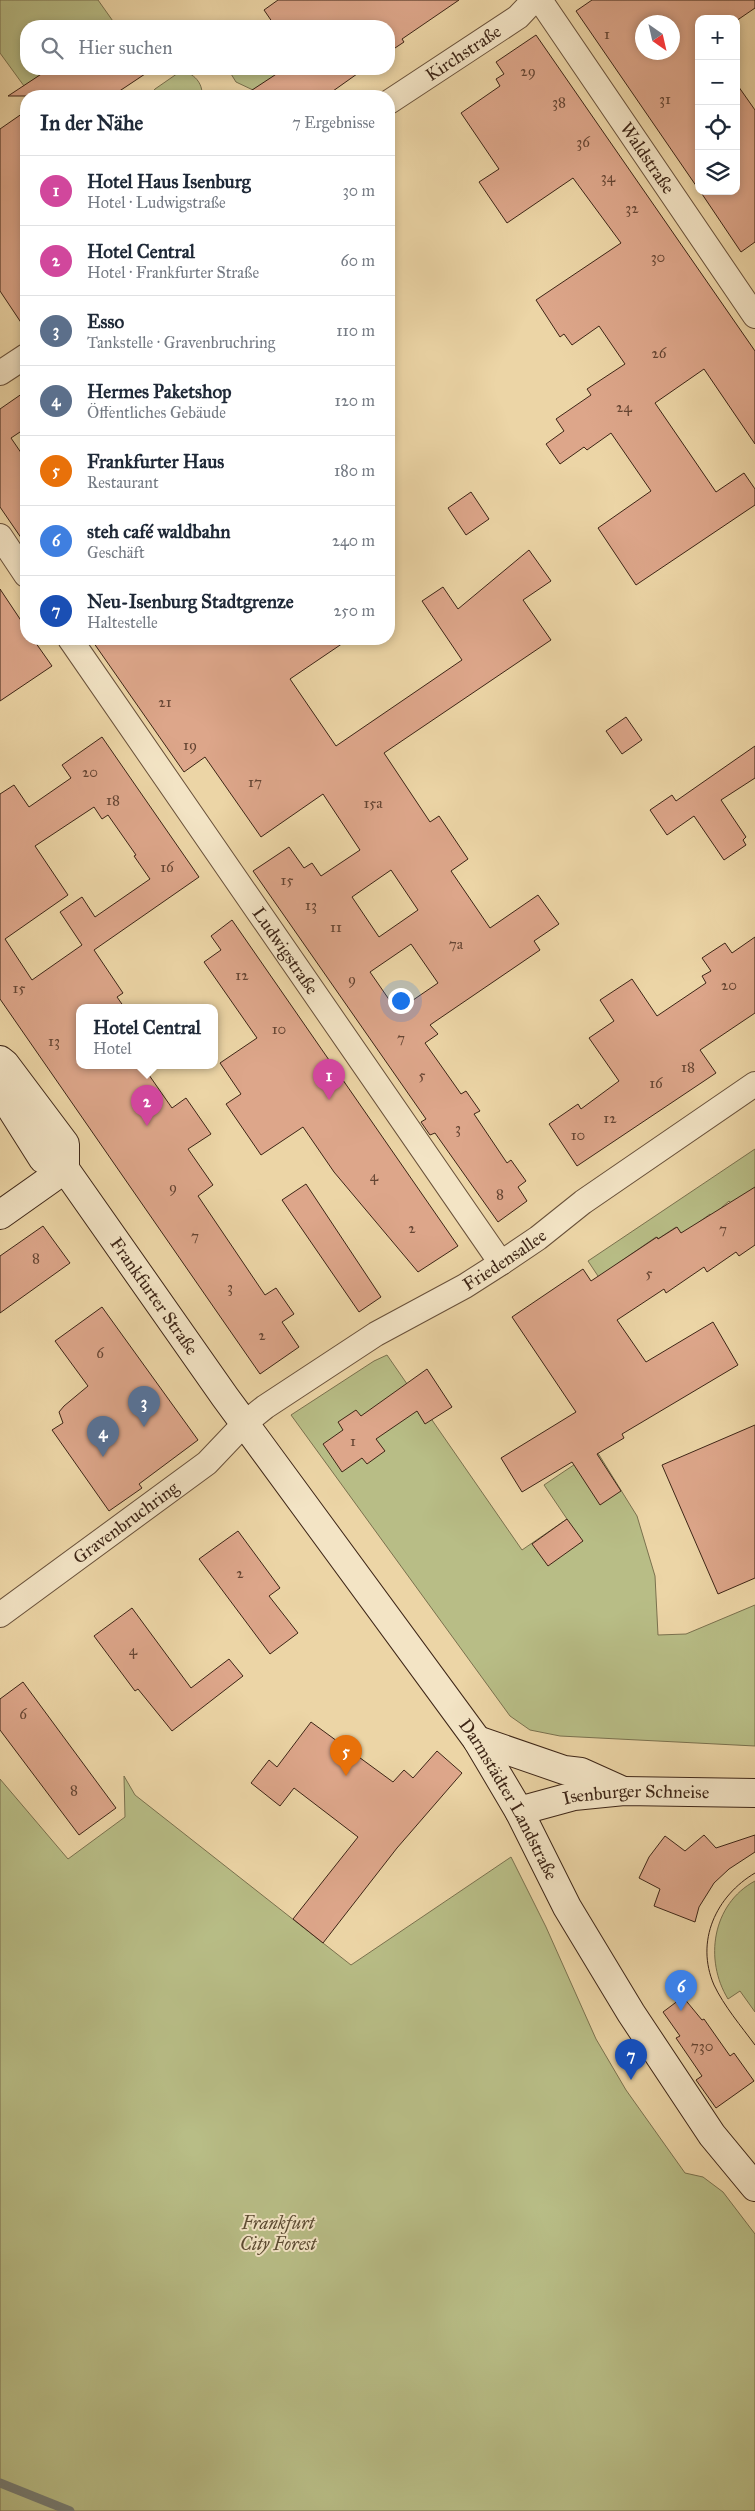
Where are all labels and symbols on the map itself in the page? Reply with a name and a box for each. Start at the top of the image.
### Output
north arrow [635,15,680,60]
street label: Kirchstraße [421,20,505,86]
house number: 1 [604,25,610,43]
house number: 29 [520,62,536,80]
house number: 31 [659,90,671,108]
house number: 38 [552,93,566,111]
street label: Waldstraße [615,118,680,198]
house number: 36 [576,133,591,151]
house number: 34 [601,168,616,186]
house number: 32 [625,199,639,217]
house number: 30 [651,248,665,266]
house number: 26 [651,344,668,362]
house number: 24 [616,398,633,416]
house number: 21 [158,693,172,711]
house number: 19 [183,736,197,754]
house number: 20 [82,763,98,781]
house number: 17 [248,773,262,791]
house number: 18 [106,791,120,809]
house number: 15a [363,794,383,812]
house number: 16 [160,858,175,876]
house number: 15 [281,871,293,889]
house number: 13 [305,896,317,914]
street label: Ludwigstraße [248,903,323,999]
house number: 11 [330,918,342,936]
house number: 7a [449,935,464,953]
house number: 12 [235,966,249,984]
house number: 9 [348,970,356,988]
house number: 20 [721,976,737,994]
house number: 15 [13,979,25,997]
your location [388,988,414,1014]
house number: 10 [272,1020,286,1038]
house number: 7 [397,1029,405,1047]
house number: 13 [48,1032,60,1050]
house number: 18 [681,1058,695,1076]
pin: 1 [313,1059,345,1100]
house number: 5 [419,1066,426,1084]
house number: 16 [649,1074,664,1092]
pin: 2 [131,1085,163,1126]
house number: 12 [603,1109,617,1127]
house number: 3 [455,1119,461,1137]
house number: 10 [571,1126,585,1144]
house number: 4 [370,1167,379,1185]
house number: 9 [169,1178,177,1196]
house number: 8 [496,1185,504,1203]
house number: 2 [408,1219,416,1237]
house number: 7 [719,1220,727,1238]
street label: Friedensallee [459,1224,551,1295]
house number: 7 [191,1227,199,1245]
street label: Frankfurter Straße [105,1233,203,1359]
house number: 8 [32,1249,40,1267]
house number: 5 [646,1264,653,1282]
house number: 3 [227,1278,233,1296]
house number: 2 [258,1326,266,1344]
house number: 6 [96,1344,105,1362]
pin: 3 [128,1386,160,1427]
pin: 4 [87,1416,119,1457]
house number: 1 [350,1432,356,1450]
street label: Gravenbruchring [69,1476,184,1569]
house number: 2 [236,1564,244,1582]
house number: 4 [129,1641,138,1659]
house number: 6 [19,1705,28,1723]
street label: Darmstädter Landstraße [454,1714,563,1883]
pin: 5 [330,1735,362,1776]
street label: Isenburger Schneise [560,1780,709,1810]
house number: 8 [70,1781,78,1799]
pin: 6 [665,1970,697,2011]
house number: 730 [691,2037,713,2055]
pin: 7 [615,2039,647,2080]
park label: Frankfurt City Forest [240,2212,318,2255]

